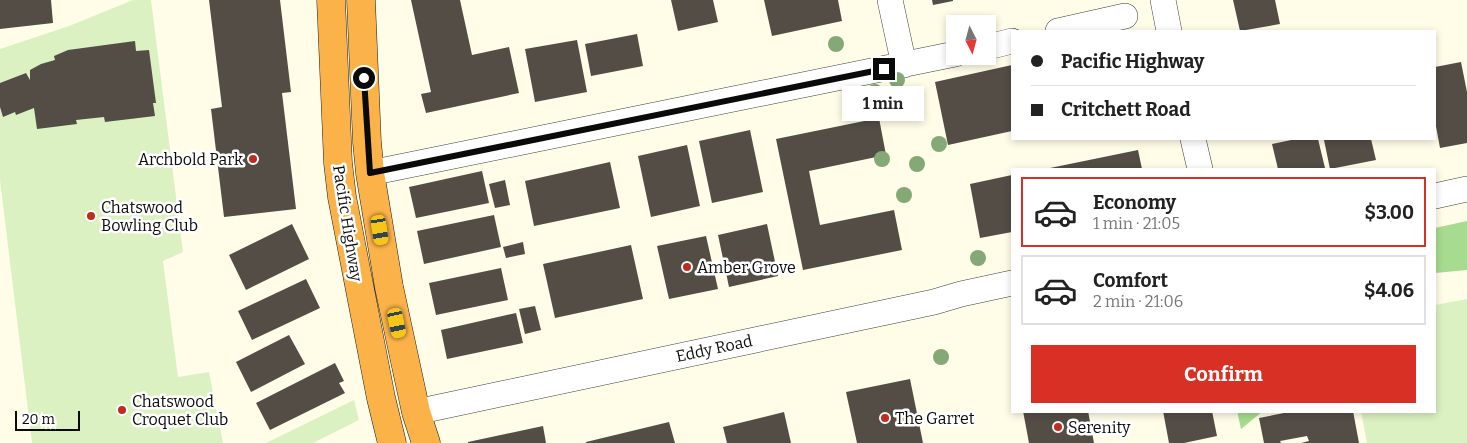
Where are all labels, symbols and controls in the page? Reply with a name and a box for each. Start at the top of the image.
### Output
north arrow [946,15,996,65]
map controls [946,15,996,65]
text: Pacific Highway [1061,50,1204,73]
route end [873,58,895,80]
route start [353,67,375,89]
callout: 1 min [843,86,925,122]
text: 1 min [863,94,903,113]
text: Critchett Road [1061,98,1191,121]
place label: Archbold Park [138,150,243,169]
marker: Archbold Park [247,153,259,165]
street label: Pacific Highway [329,164,366,283]
icon: car [1033,190,1078,235]
text: Economy [1093,191,1176,214]
place label: Chatswood Bowling Club [101,198,198,235]
text: $3.00 [1365,201,1414,224]
marker: Chatswood Bowling Club [85,210,97,222]
car [370,214,389,246]
text: 1 min · 21:05 [1093,214,1180,233]
place label: Amber Grove [697,258,796,277]
marker: Amber Grove [681,261,693,273]
icon: car [1033,268,1078,313]
text: Comfort [1093,269,1168,292]
text: $4.06 [1364,279,1414,302]
text: 2 min · 21:06 [1093,292,1183,311]
car [386,307,407,339]
street label: Eddy Road [674,331,755,366]
button: Confirm [1031,345,1416,403]
place label: Chatswood Croquet Club [132,392,228,429]
marker: Chatswood Croquet Club [116,404,128,416]
scale bar [15,408,80,431]
place label: The Garret [895,409,975,428]
text: 20 m [22,411,55,428]
marker: The Garret [879,412,891,424]
place label: Serenity [1068,418,1131,437]
marker: Serenity [1052,421,1064,433]

